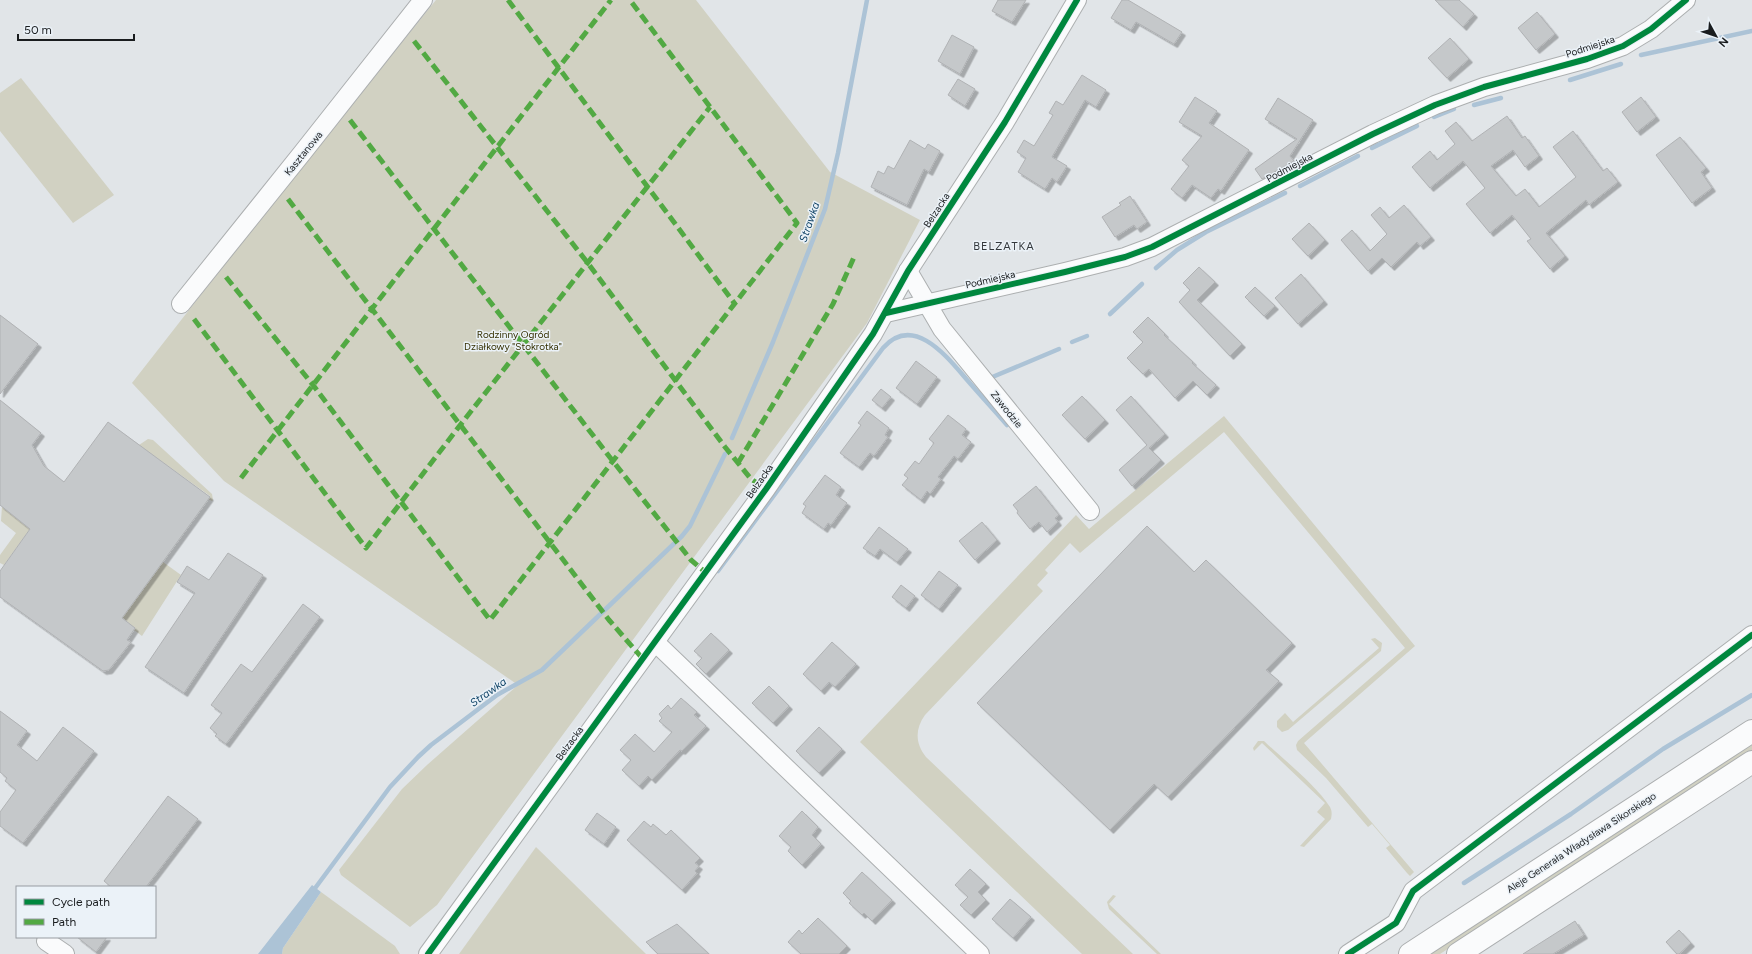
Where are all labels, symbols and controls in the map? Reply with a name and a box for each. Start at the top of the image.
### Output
scale bar [18,16,134,42]
north arrow [1696,16,1736,56]
text: 50 m [24,23,52,37]
street label: Podmiejska [1564,32,1616,61]
text: N [1716,35,1731,50]
street label: Kasztanowa [281,128,325,178]
street label: Podmiejska [1264,150,1315,185]
street label: Belzacka [920,190,953,230]
water label: Strawka [797,200,823,244]
district label: BELZATKA [973,240,1035,253]
street label: Podmiejska [964,267,1016,292]
park label: Rodzinny Ogród Działkowy "Stokrotka" [464,328,562,353]
street label: Zawodzie [988,388,1026,431]
street label: Belzacka [743,462,776,501]
water label: Strawka [468,675,509,710]
street label: Belzacka [553,724,586,763]
street label: Aleje Generała Władysława Sikorskiego [1504,789,1659,896]
legend [16,886,156,938]
text: Cycle path [52,895,110,909]
text: Path [52,915,76,929]

